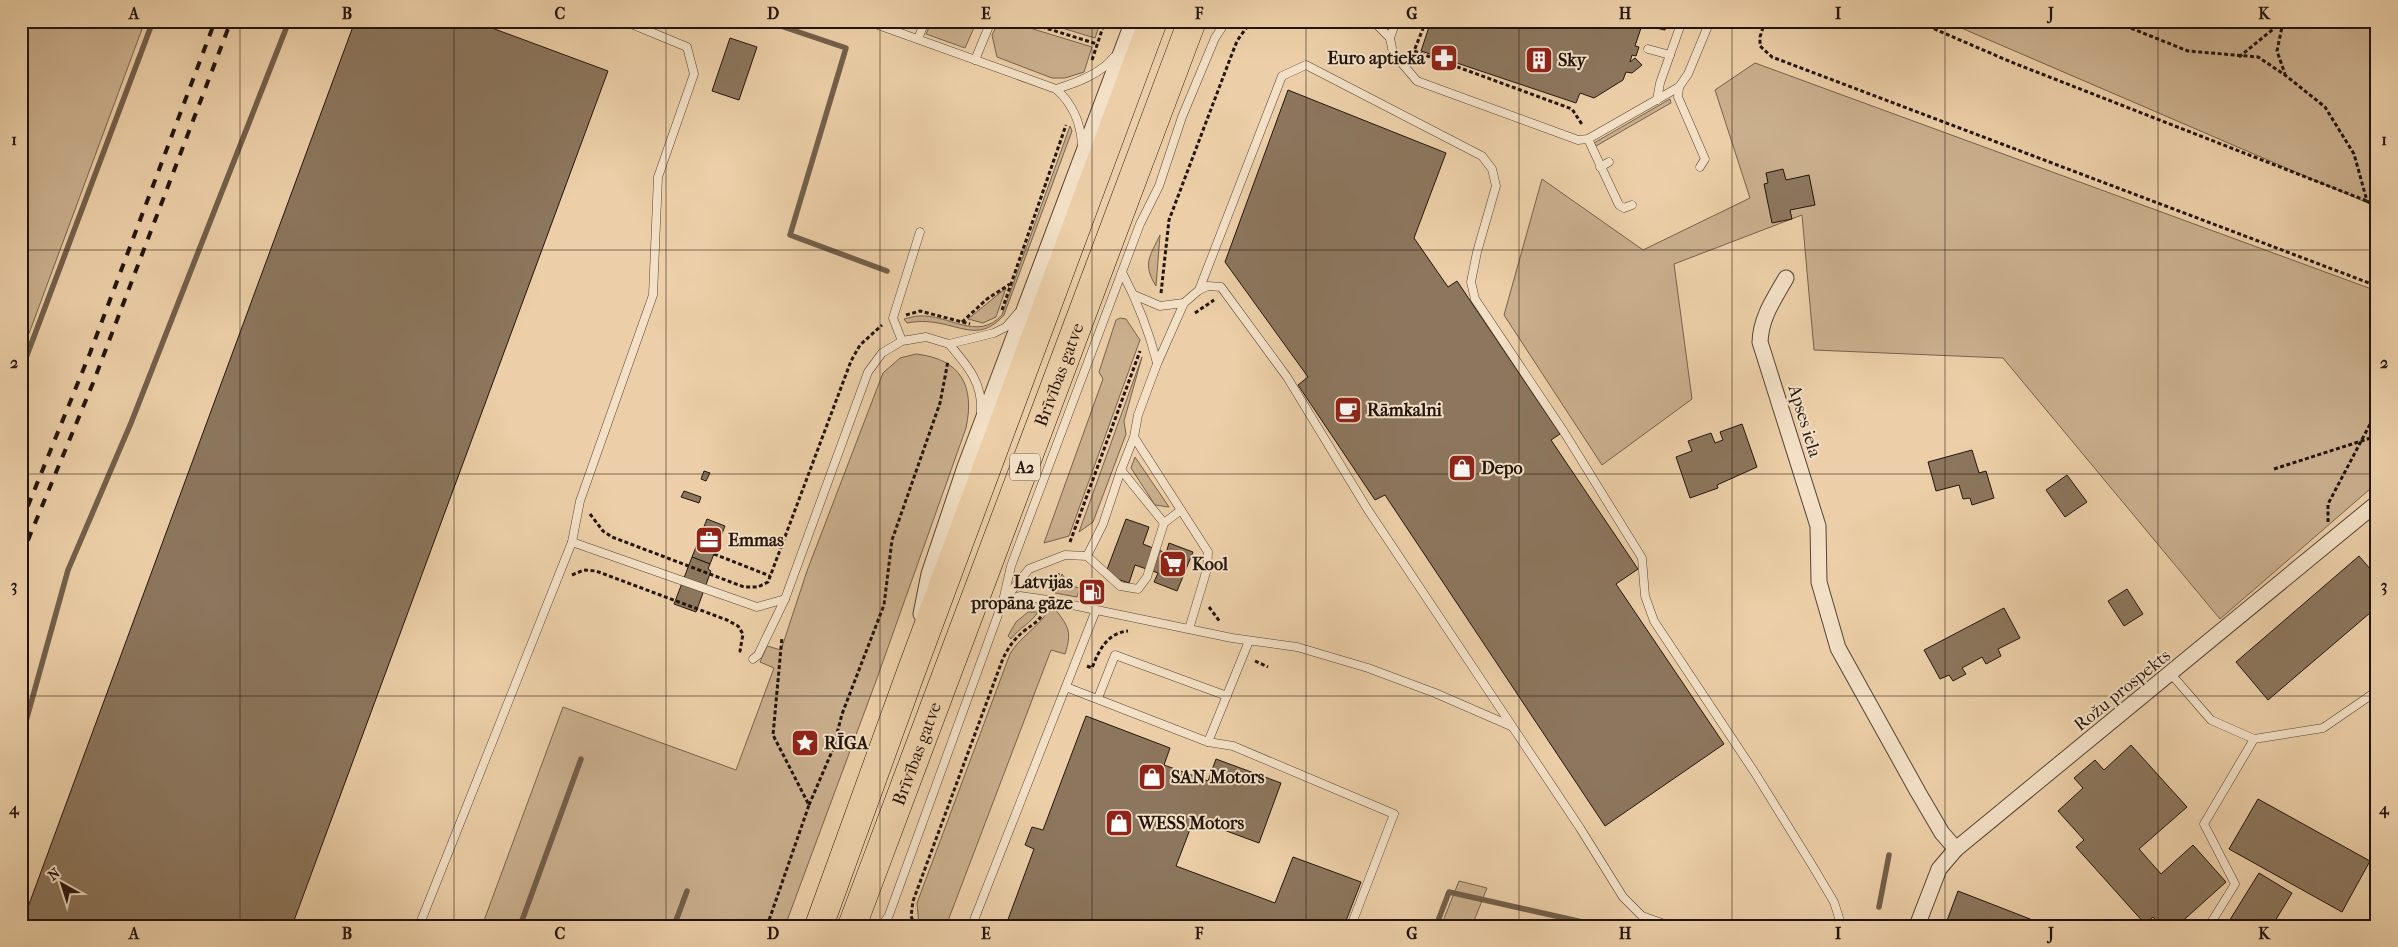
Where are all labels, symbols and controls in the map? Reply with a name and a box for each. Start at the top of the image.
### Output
text: A [128,4,140,23]
text: B [342,4,352,23]
text: C [555,4,566,23]
text: D [767,4,779,23]
text: E [981,4,991,23]
text: F [1194,4,1204,23]
text: G [1406,4,1418,23]
text: H [1619,4,1632,23]
text: I [1835,4,1842,23]
text: J [2046,4,2054,24]
text: K [2258,4,2271,23]
pharmacy icon: Euro aptieka [1429,43,1459,73]
building icon: Sky [1524,45,1554,75]
place label: Euro aptieka [1327,48,1426,69]
place label: Sky [1558,50,1588,71]
text: 1 [11,130,17,149]
text: 1 [2381,130,2387,149]
street label: Brīvības gatve [1031,320,1089,429]
text: 2 [10,353,18,372]
text: 2 [2380,353,2388,372]
street label: Apses iela [1783,381,1826,461]
cafe icon: Rāmkalni [1333,395,1363,425]
place label: Rāmkalni [1367,400,1443,421]
shop icon: Depo [1447,453,1477,483]
road number: A2 [1010,454,1040,481]
place label: Depo [1481,458,1523,479]
office icon: Emmas [694,525,724,555]
place label: Emmas [728,530,784,551]
supermarket icon: Kool [1158,549,1188,579]
place label: Kool [1192,554,1229,575]
place label: Latvijas propāna gāze [970,572,1073,614]
text: 3 [11,576,17,596]
text: 3 [2381,576,2387,596]
fuel station icon: Latvijas propāna gāze [1077,577,1107,607]
street label: Rožu prospekts [2070,645,2175,736]
street label: Brīvības gatve [888,699,946,809]
place icon: RĪGA [790,728,820,758]
place label: RĪGA [824,732,870,754]
shop icon: SAN Motors [1137,762,1167,792]
place label: SAN Motors [1171,767,1265,788]
text: 4 [8,799,20,819]
text: 4 [2378,799,2390,819]
shop icon: WESS Motors [1104,808,1134,838]
place label: WESS Motors [1137,813,1244,834]
north arrow [38,860,88,910]
text: N [45,864,64,884]
text: A [128,924,140,943]
text: B [342,924,352,943]
text: C [555,924,566,943]
text: D [767,924,779,943]
text: E [981,924,991,943]
text: F [1194,924,1204,943]
text: G [1406,924,1418,943]
text: H [1619,924,1632,943]
text: I [1835,924,1842,943]
text: J [2046,924,2054,944]
text: K [2258,924,2271,943]

